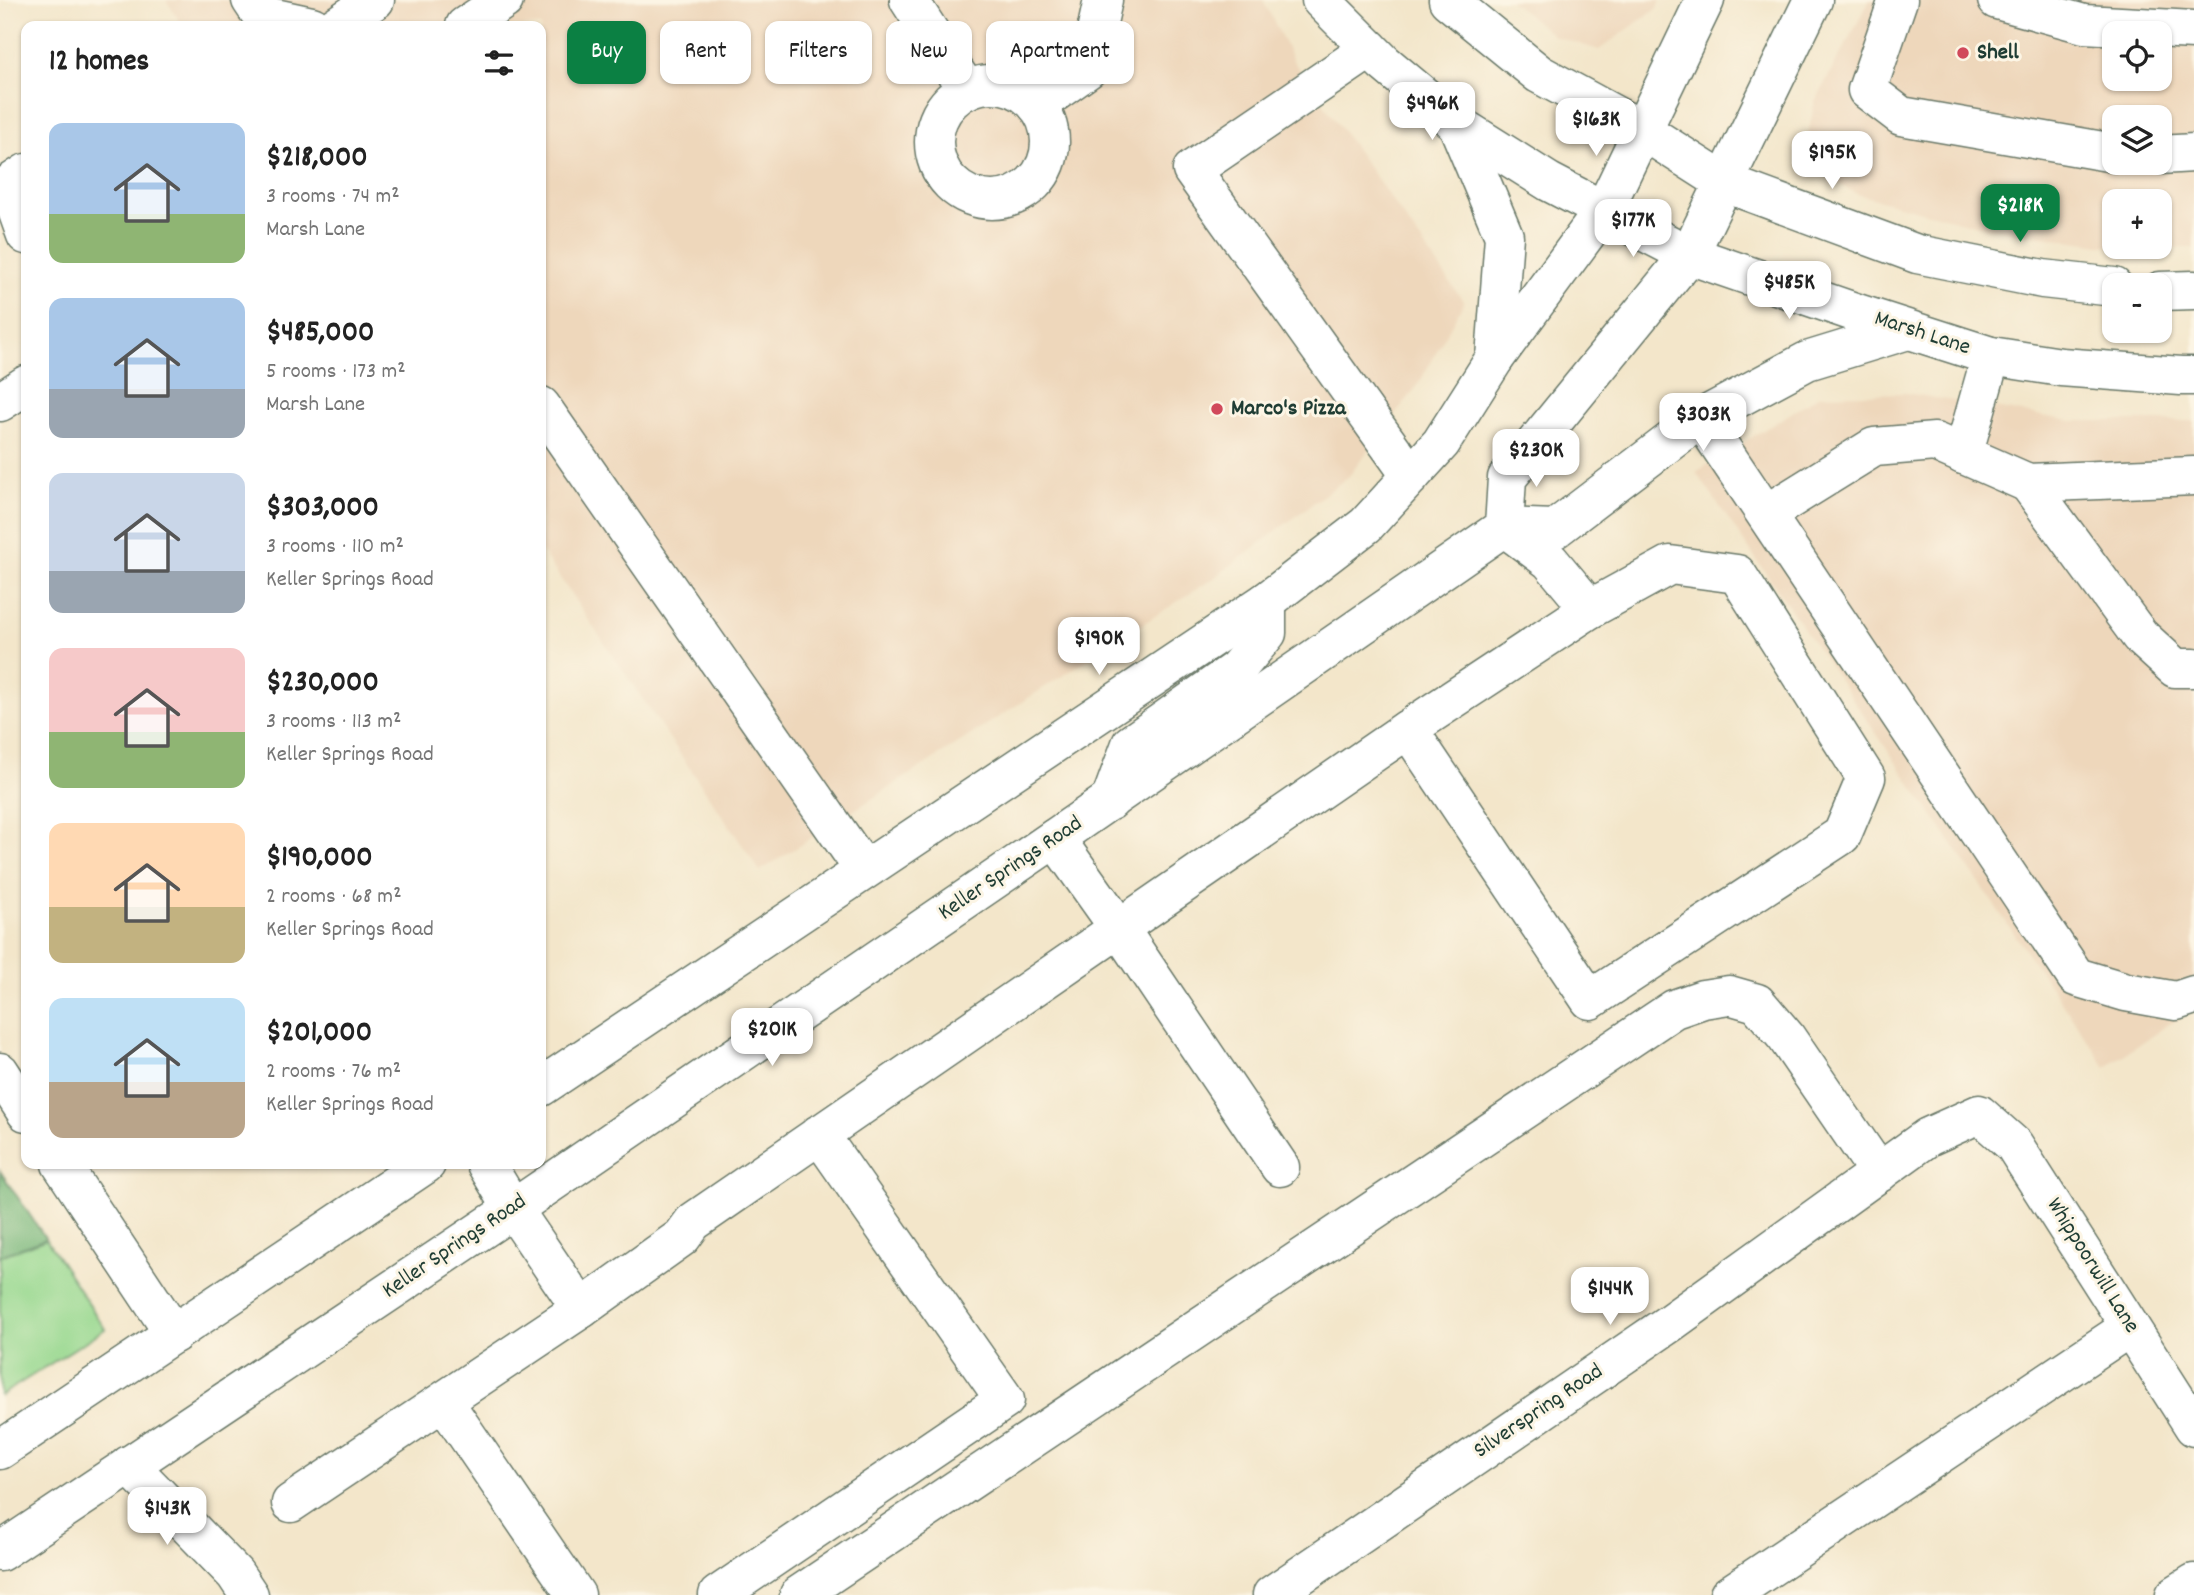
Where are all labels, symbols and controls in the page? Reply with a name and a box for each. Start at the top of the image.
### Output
chip: Buy [567,21,646,84]
chip: Rent [660,21,751,84]
chip: Filters [765,21,872,84]
chip: New [886,21,972,84]
chip: Apartment [986,21,1134,84]
map controls [2102,21,2172,343]
button: locate [2102,21,2172,91]
place label: Shell [1977,37,2019,70]
text: 12 homes [49,42,149,85]
icon: filters [480,44,518,82]
marker: Shell [1955,45,1971,61]
pin: $496K [1383,82,1481,142]
text: $496K [1405,88,1459,121]
pin: $163K [1547,99,1645,158]
text: $163K [1572,104,1620,137]
button: layers [2102,105,2172,175]
pin: $195K [1783,132,1881,191]
text: $195K [1808,137,1856,170]
text: $218,000 [266,138,368,181]
icon: home [105,151,189,235]
text: 3 rooms · 74 m² [266,181,400,214]
pin: $218K [1971,184,2069,244]
button: + [2102,189,2172,259]
text: $218K [1997,190,2043,223]
pin: $177K [1584,200,1682,259]
text: $177K [1611,205,1655,238]
text: Marsh Lane [266,214,365,247]
pin: $485K [1740,262,1838,321]
text: $485K [1763,267,1815,300]
button: − [2102,273,2172,343]
street label: Marsh Lane [1870,303,1974,365]
text: $485,000 [266,313,374,356]
icon: home [105,326,189,410]
text: 5 rooms · 173 m² [266,356,406,389]
text: Marsh Lane [266,389,365,422]
place label: Marco's Pizza [1231,393,1347,426]
pin: $303K [1654,393,1752,453]
text: $303K [1675,399,1731,432]
marker: Marco's Pizza [1209,401,1225,417]
pin: $230K [1487,430,1585,489]
text: $230K [1508,435,1564,468]
text: $303,000 [266,488,379,531]
icon: home [105,501,189,585]
text: 3 rooms · 110 m² [266,531,404,564]
text: Keller Springs Road [266,564,434,597]
pin: $190K [1050,618,1148,677]
text: $190K [1074,623,1124,656]
text: $230,000 [266,663,379,706]
icon: home [105,676,189,760]
text: 3 rooms · 113 m² [266,706,402,739]
text: Keller Springs Road [266,739,434,772]
street label: Keller Springs Road [932,808,1090,930]
text: $190,000 [266,838,373,881]
icon: home [105,851,189,935]
text: 2 rooms · 68 m² [266,881,402,914]
text: Keller Springs Road [266,914,434,947]
pin: $201K [723,1009,821,1068]
text: $201,000 [266,1013,372,1056]
text: $201K [747,1014,797,1047]
icon: home [105,1026,189,1110]
text: 2 rooms · 76 m² [266,1056,401,1089]
text: Keller Springs Road [266,1089,434,1122]
street label: Keller Springs Road [376,1186,534,1308]
street label: Whippoorwill Lane [2037,1192,2147,1340]
pin: $144K [1561,1268,1659,1327]
text: $144K [1587,1273,1633,1306]
street label: Silverspring Road [1468,1356,1610,1468]
pin: $143K [118,1488,216,1547]
text: $143K [143,1493,191,1526]

